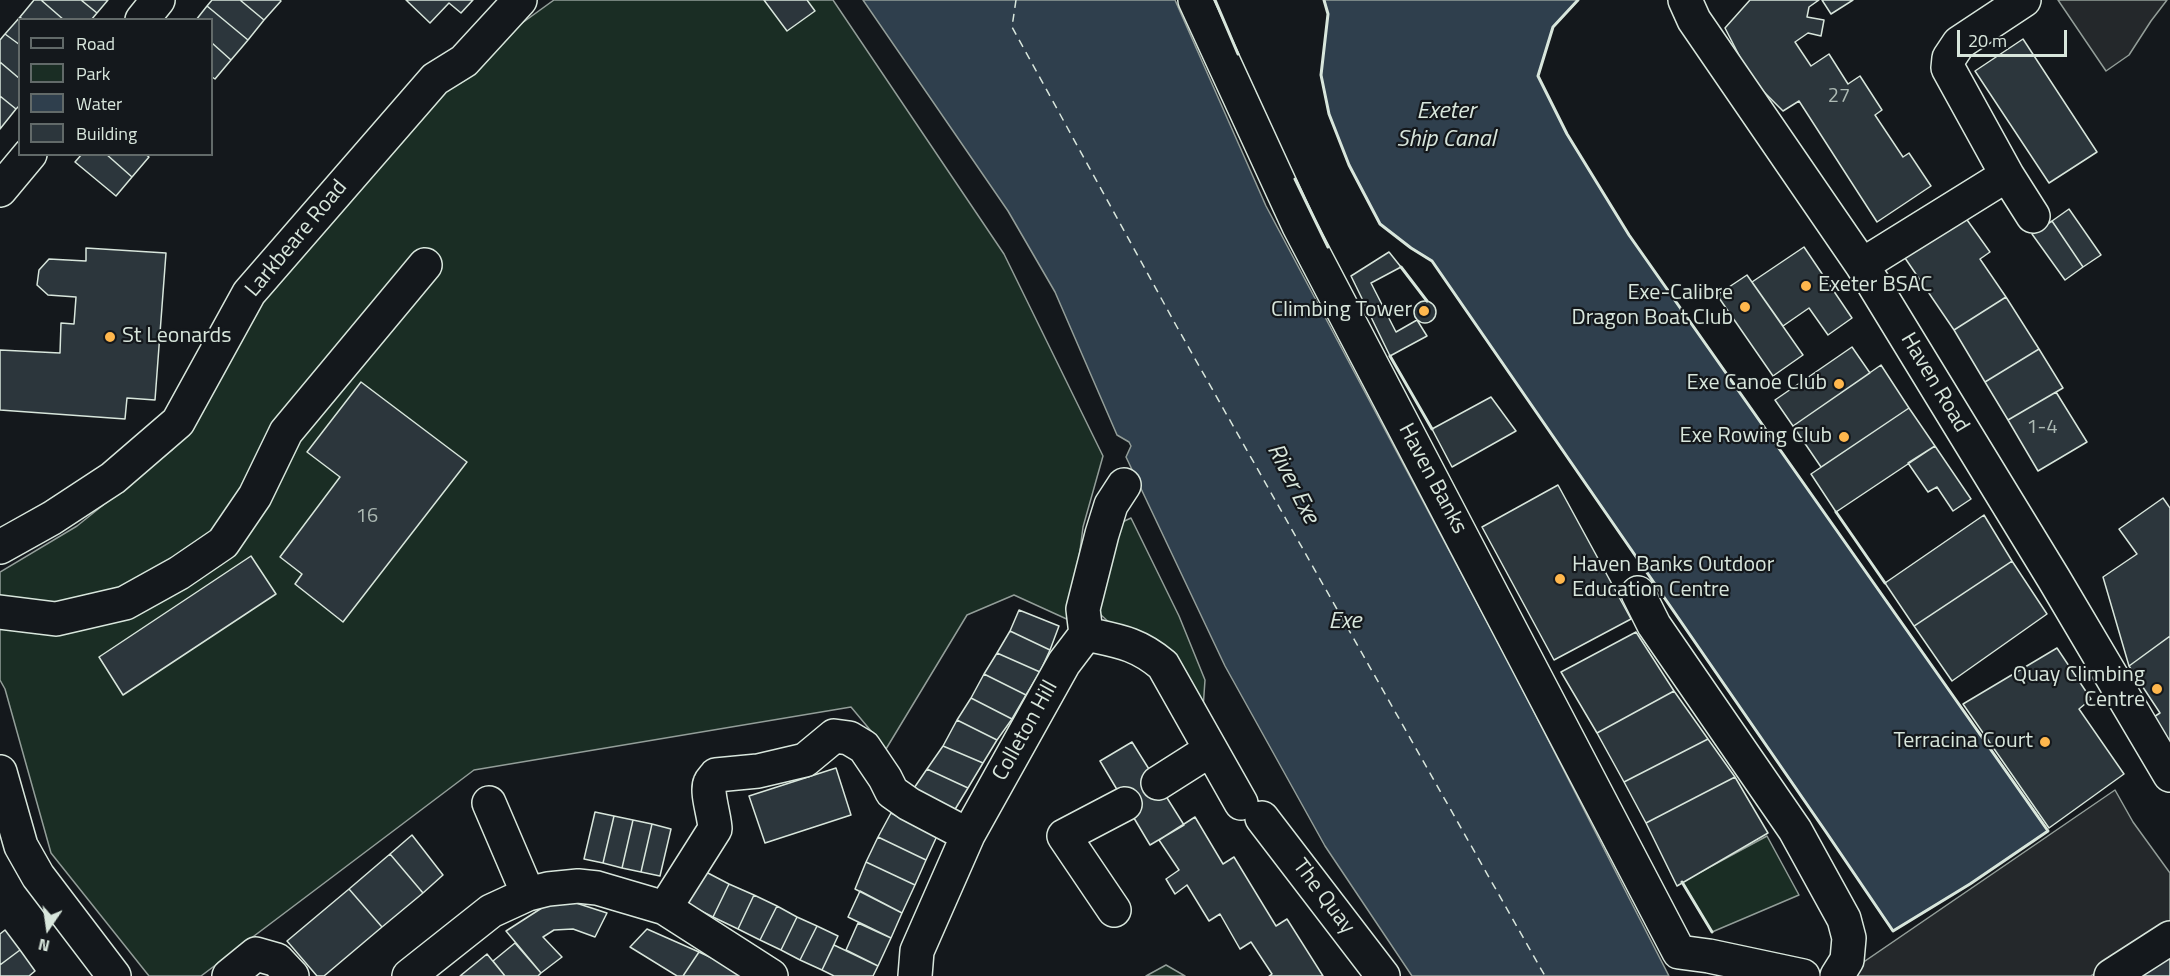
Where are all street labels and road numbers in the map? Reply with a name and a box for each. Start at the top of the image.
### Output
street label: Larkbeare Road [240,175,354,303]
street label: Haven Road [1894,328,1974,438]
street label: Haven Banks [1392,419,1472,539]
street label: Colleton Hill [988,676,1064,786]
street label: The Quay [1286,854,1360,940]

